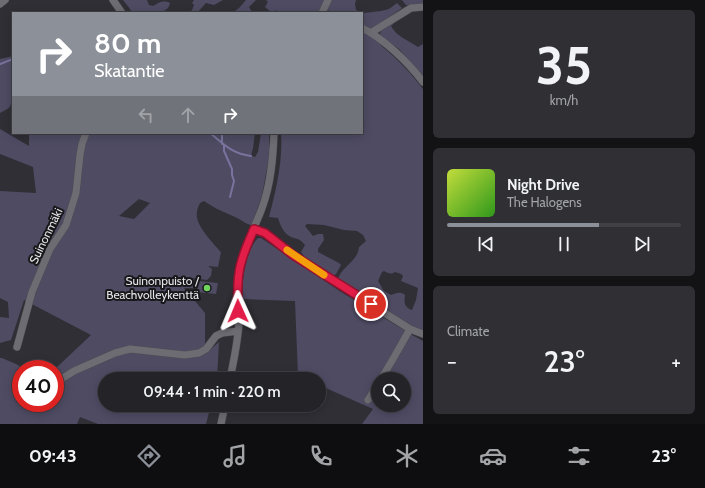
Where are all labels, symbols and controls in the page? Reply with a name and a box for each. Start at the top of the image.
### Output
text: 80 m [94,26,161,60]
icon: right [28,28,80,80]
text: 35 [536,34,592,97]
text: Skatantie [94,60,165,82]
text: km/h [550,92,578,108]
icon: left [135,104,157,126]
icon: ahead [177,104,199,126]
icon: right [219,104,241,126]
text: Night Drive [507,176,580,194]
text: The Halogens [507,194,582,210]
street label: Suinonmäki [26,206,65,266]
icon: previous [475,233,497,255]
icon: pause [553,233,575,255]
icon: next [631,233,653,255]
place label: Suinonpuisto / Beachvolleykenttä [106,273,200,302]
marker: Suinonpuisto / Beachvolleykenttä [202,283,212,293]
pin [354,287,388,321]
position arrow [217,290,259,332]
icon: arrive [360,293,382,315]
text: Climate [447,323,489,339]
text: 23° [544,343,584,380]
text: − [447,348,457,375]
text: + [671,348,681,375]
speed limit sign: 40 [12,360,64,412]
map controls [371,372,411,412]
button: search [371,372,411,412]
text: 09:44 · 1 min · 220 m [143,383,281,401]
icon: directions [135,442,163,470]
icon: music [221,442,249,470]
icon: phone [307,442,335,470]
icon: climate [393,442,421,470]
icon: car [479,442,507,470]
icon: filters [565,442,593,470]
text: 09:43 [29,445,77,467]
text: 23° [651,445,676,467]

